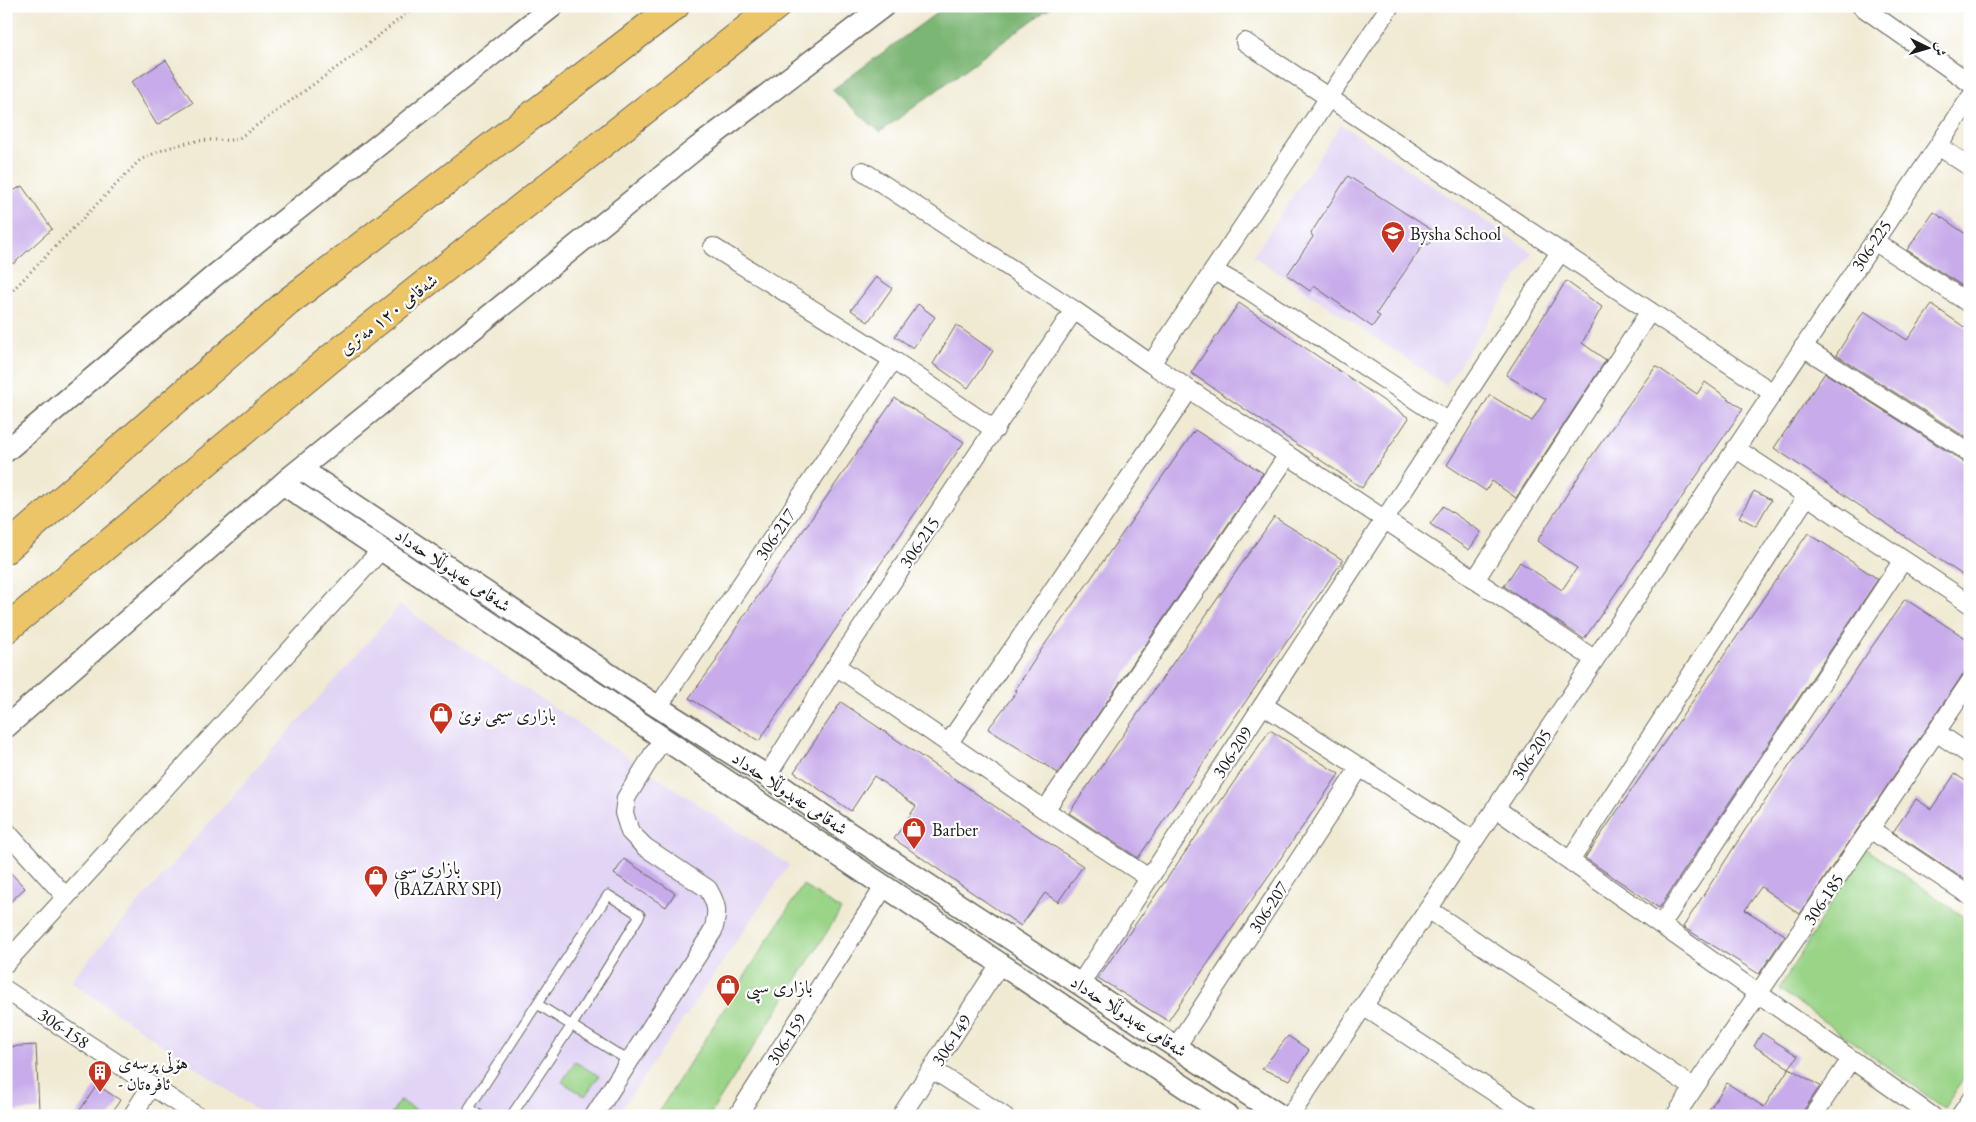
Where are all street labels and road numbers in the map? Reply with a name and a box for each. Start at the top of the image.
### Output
street label: 306-225 [1846,215,1896,275]
street label: شەقامی ١٢٠ مەتری [334,268,442,360]
street label: 306-217 [750,504,801,564]
street label: 306-215 [894,512,944,572]
street label: شەقامی عەبدوڵڵا حەداد [391,523,515,617]
street label: 306-209 [1207,722,1257,782]
street label: 306-205 [1506,724,1556,784]
street label: شەقامی عەبدوڵڵا حەداد [728,746,852,840]
street label: 306-185 [1798,869,1848,929]
street label: 306-207 [1243,877,1293,937]
street label: شەقامی عەبدوڵڵا حەداد [1066,970,1192,1062]
street label: 306-158 [34,1003,94,1053]
street label: 306-159 [761,1009,811,1069]
street label: 306-149 [926,1010,976,1070]

